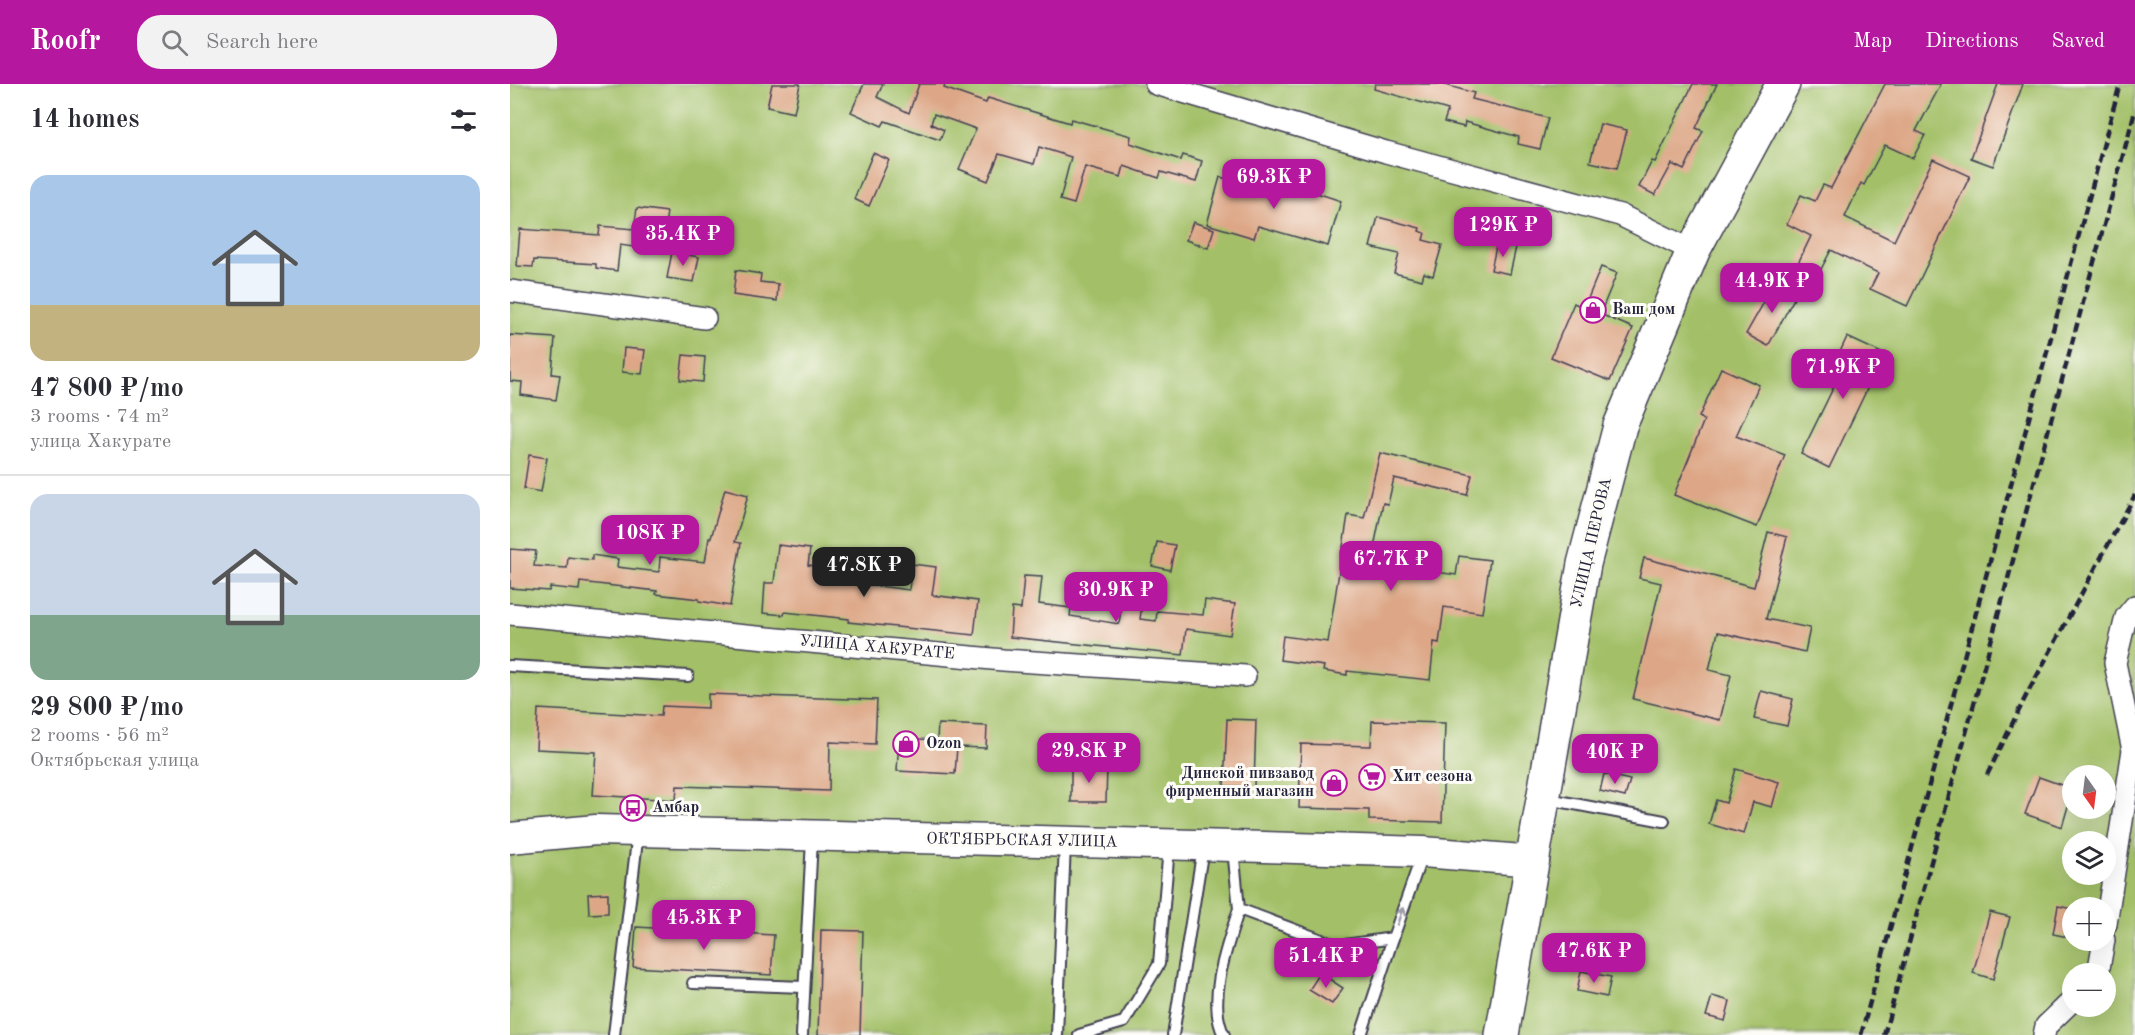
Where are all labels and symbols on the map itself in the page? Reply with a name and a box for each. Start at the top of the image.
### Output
pin: 69.3K ₽ [1219,159,1329,210]
pin: 129K ₽ [1454,207,1552,258]
pin: 35.4K ₽ [628,216,738,267]
pin: 44.9K ₽ [1717,263,1827,314]
shop icon: Ваш дом [1578,295,1608,325]
place label: Ваш дом [1612,302,1675,318]
pin: 71.9K ₽ [1788,349,1898,400]
street label: УЛИЦА ПЕРОВА [1569,476,1615,610]
pin: 108K ₽ [601,515,699,566]
pin: 67.7K ₽ [1336,541,1446,592]
pin: 47.8K ₽ [809,547,919,598]
pin: 30.9K ₽ [1061,572,1171,623]
street label: УЛИЦА ХАКУРАТЕ [799,633,955,663]
shop icon: Ozon [891,729,921,759]
pin: 29.8K ₽ [1034,733,1144,784]
pin: 40K ₽ [1573,734,1657,785]
place label: Ozon [926,736,962,752]
supermarket icon: Хит сезона [1357,762,1387,792]
north arrow [2062,765,2116,819]
place label: Динской пивзавод фирменный магазин [1165,766,1314,800]
shop icon: Динской пивзавод фирменный магазин [1319,768,1349,798]
place label: Хит сезона [1392,769,1473,785]
bus stop icon: Амбар [618,793,648,823]
place label: Амбар [652,800,699,816]
street label: ОКТЯБРЬСКАЯ УЛИЦА [926,831,1118,851]
pin: 45.3K ₽ [649,900,759,951]
one-way arrow [1396,907,1407,926]
pin: 47.6K ₽ [1539,933,1649,984]
pin: 51.4K ₽ [1271,938,1381,989]

